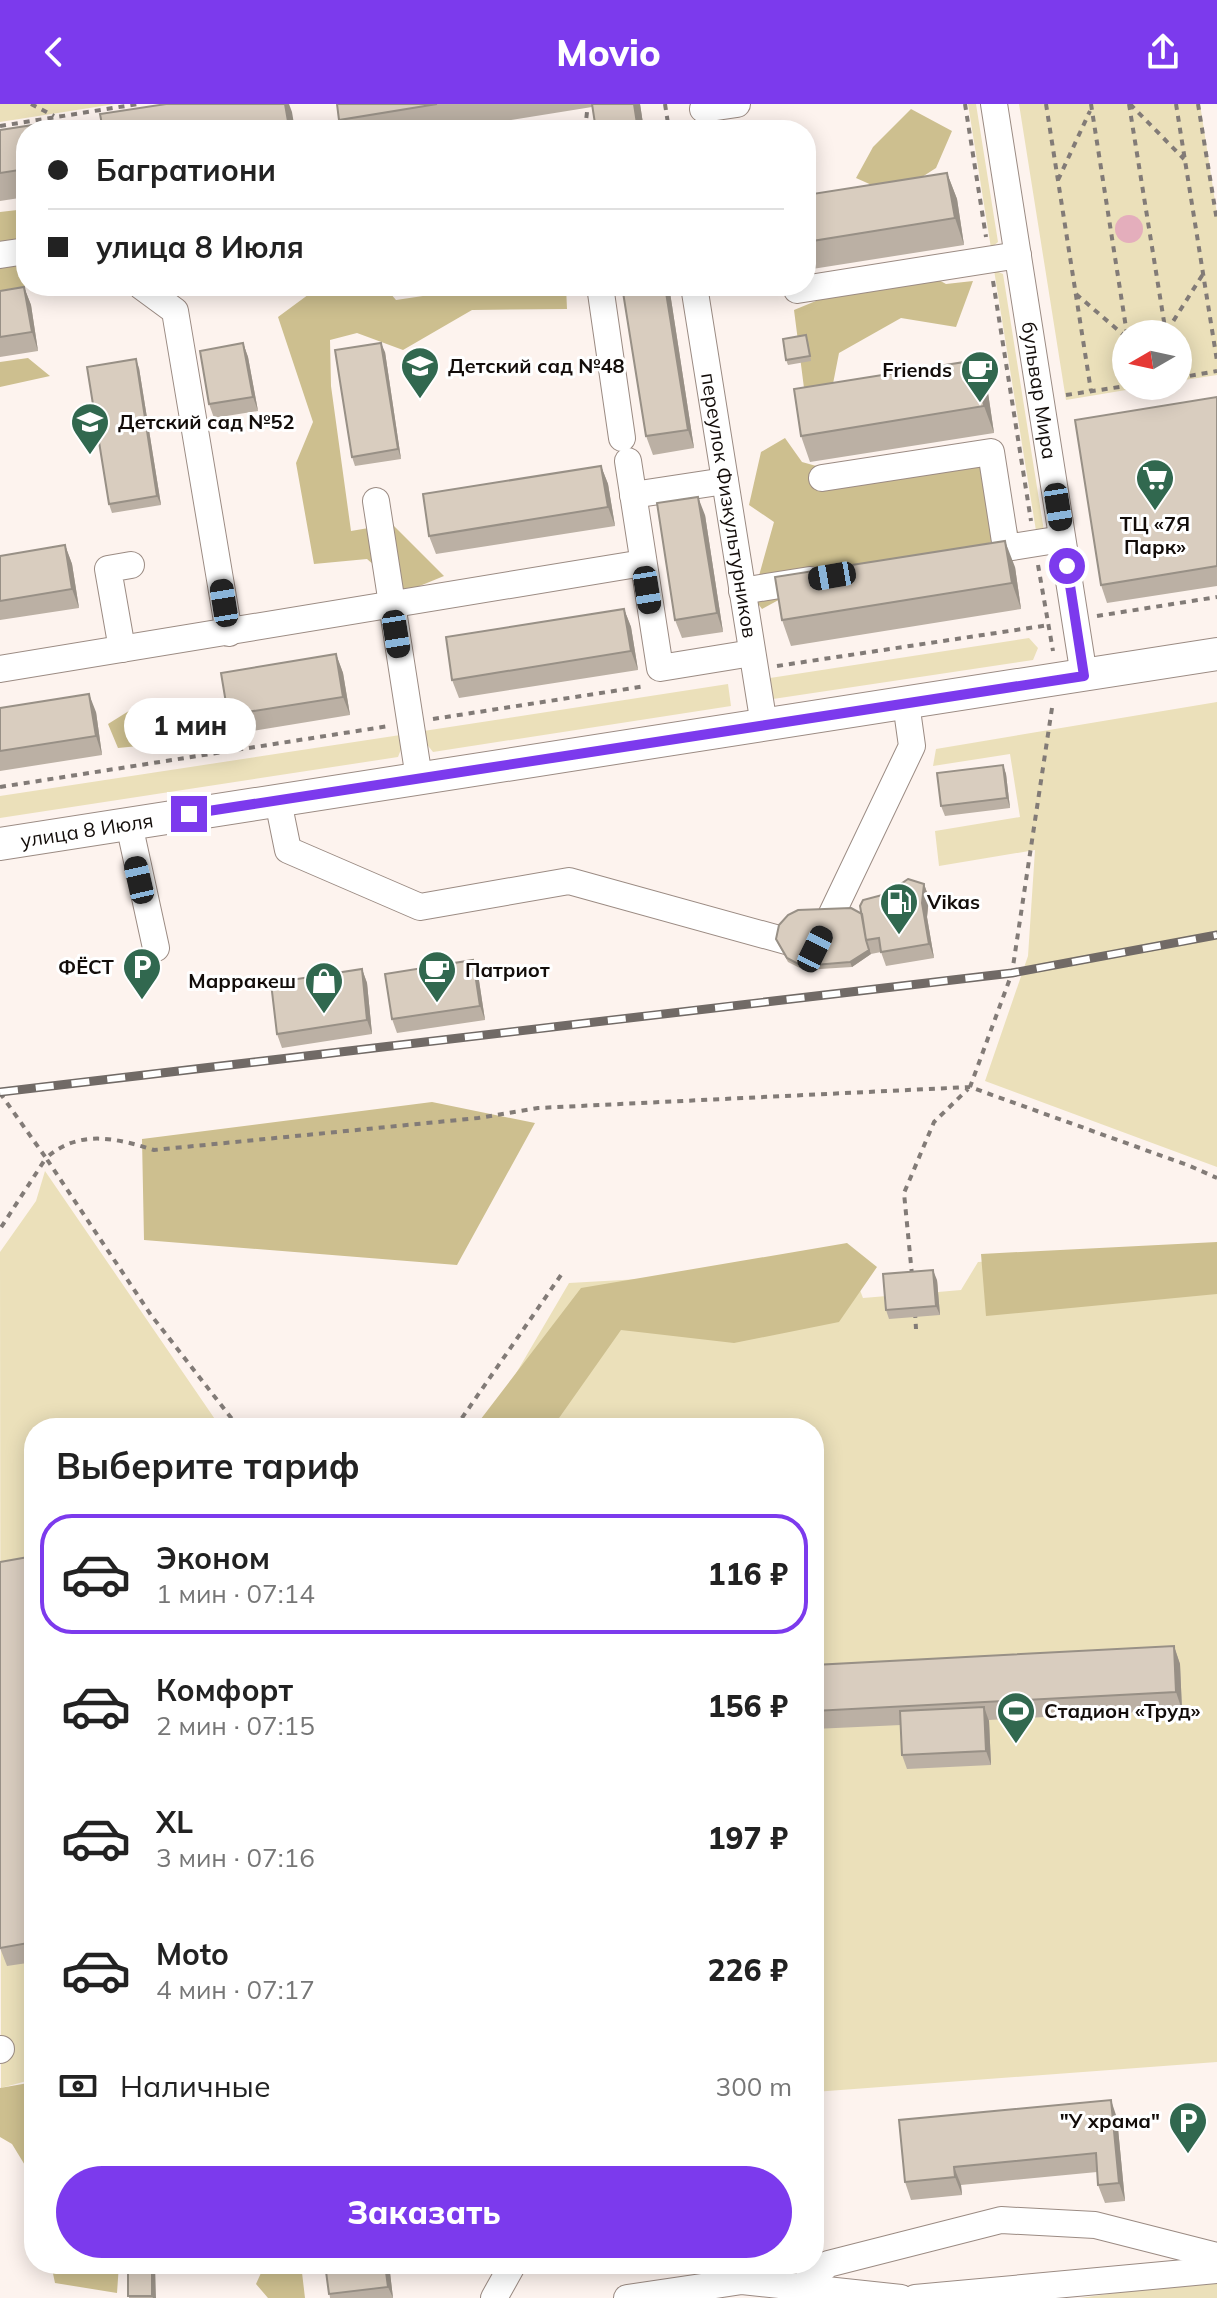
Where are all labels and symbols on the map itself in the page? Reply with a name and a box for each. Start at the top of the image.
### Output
street label: бульвар Мира [1016,320,1063,461]
north arrow [1112,320,1192,400]
school or university icon: Детский сад №48 [399,345,441,400]
cafe icon: Friends [959,349,1001,404]
place label: Детский сад №48 [448,353,625,378]
place label: Friends [882,357,952,382]
street label: переулок Физкультурников [696,371,763,639]
school or university icon: Детский сад №52 [69,401,111,456]
place label: Детский сад №52 [118,409,295,434]
supermarket icon: ТЦ «7Я Парк» [1134,457,1176,512]
car [1042,481,1074,533]
place label: ТЦ «7Я Парк» [1120,511,1190,559]
route start [1049,548,1085,584]
car [806,560,858,592]
car [631,564,663,616]
car [208,577,240,629]
car [380,608,412,660]
callout: 1 мин [123,698,255,754]
route end [171,796,207,832]
street label: улица 8 Июля [19,807,155,853]
car [122,854,156,906]
fuel station icon: Vikas [878,881,920,936]
place label: Vikas [926,889,980,914]
car [794,922,836,976]
parking icon: ФЁСТ [121,946,163,1001]
cafe icon: Патриот [416,949,458,1004]
place label: ФЁСТ [58,954,115,979]
place label: Патриот [465,957,550,982]
shop icon: Марракеш [303,960,345,1015]
place label: Марракеш [188,968,296,993]
sports icon: Стадион «Труд» [995,1690,1037,1745]
place label: Стадион «Труд» [1044,1698,1201,1723]
parking icon: "У храма" [1167,2100,1209,2155]
place label: "У храма" [1060,2108,1160,2133]

